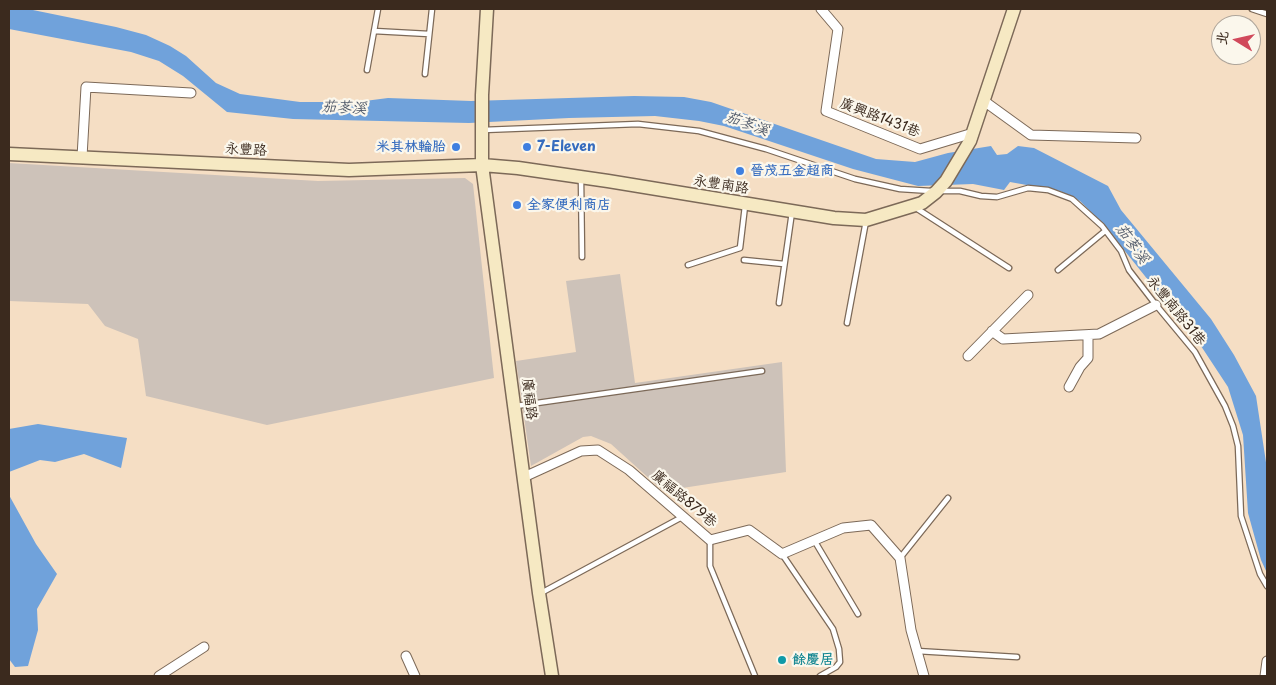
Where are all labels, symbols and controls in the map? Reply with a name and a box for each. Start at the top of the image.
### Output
north arrow [1211,15,1261,65]
text: 北 [1210,29,1233,46]
street label: 廣興路1431巷 [837,95,923,141]
water label: 茄苳溪 [321,98,367,118]
water label: 茄苳溪 [723,108,771,140]
place label: 米其林輪胎 [376,139,446,155]
place label: 7-Eleven [537,139,596,155]
street label: 永豐路 [225,141,267,159]
marker: 米其林輪胎 [450,141,462,153]
marker: 7-Eleven [521,141,533,153]
place label: 晉茂五金超商 [750,163,834,179]
marker: 晉茂五金超商 [734,165,746,177]
street label: 永豐南路 [692,172,750,198]
place label: 全家便利商店 [527,197,611,213]
marker: 全家便利商店 [511,199,523,211]
water label: 茄苳溪 [1111,221,1153,267]
street label: 永豐南路31巷 [1143,273,1209,349]
street label: 廣福路 [518,377,540,421]
street label: 廣福路879巷 [648,467,720,531]
place label: 餘慶居 [792,652,834,668]
marker: 餘慶居 [776,654,788,666]

